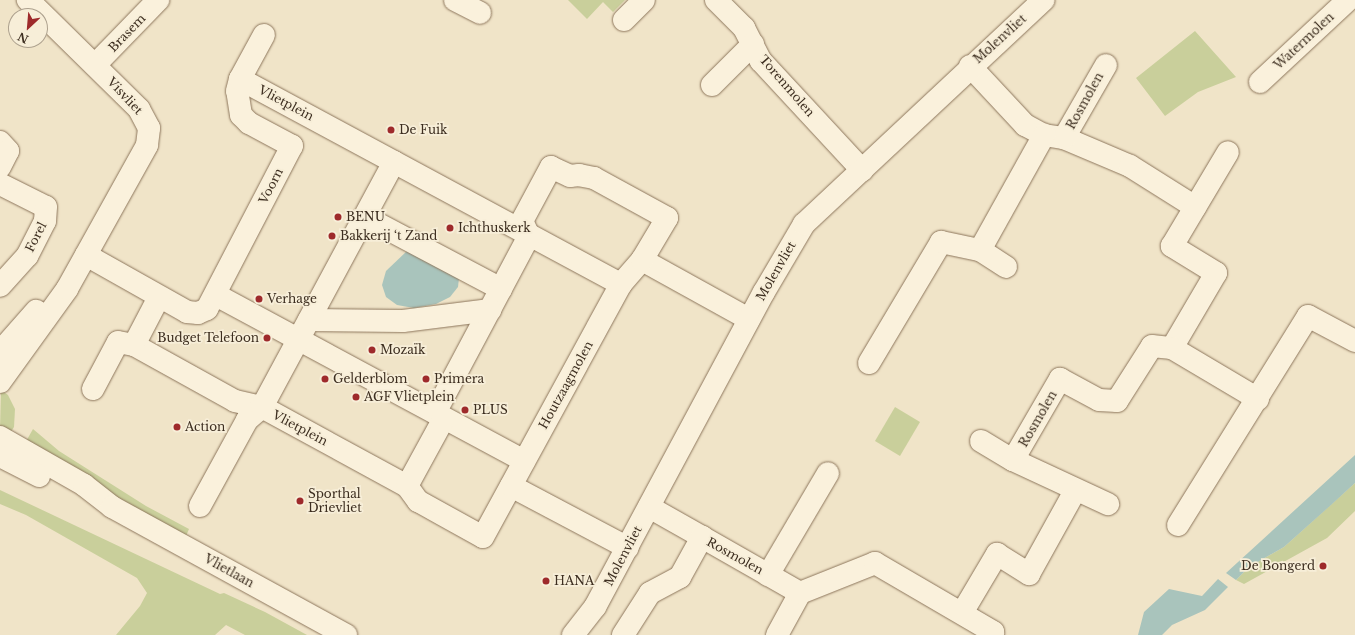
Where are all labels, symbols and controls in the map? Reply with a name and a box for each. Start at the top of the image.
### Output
north arrow [8,8,48,48]
street label: Watermolen [1271,10,1337,72]
street label: Brasem [106,11,148,55]
street label: Molenvliet [971,12,1029,66]
text: N [15,29,31,46]
street label: Torenmolen [756,52,818,120]
street label: Rosmolen [1064,70,1106,132]
street label: Visvliet [104,75,146,117]
street label: Vlietplein [256,82,316,124]
place label: De Fuik [399,123,447,137]
marker: De Fuik [386,125,396,135]
street label: Voorn [256,166,286,206]
place label: BENU [346,210,385,224]
marker: BENU [333,212,343,222]
street label: Forel [22,220,50,254]
place label: Ichthuskerk [458,221,531,235]
marker: Ichthuskerk [445,223,455,233]
place label: Bakkerij ‘t Zand [340,229,437,243]
marker: Bakkerij ‘t Zand [327,231,337,241]
street label: Molenvliet [753,239,799,303]
place label: Verhage [267,292,317,306]
marker: Verhage [254,294,264,304]
place label: Budget Telefoon [157,331,259,345]
marker: Budget Telefoon [262,333,272,343]
street label: Houtzaagmolen [536,339,596,431]
place label: Mozaïk [380,343,425,357]
marker: Mozaïk [367,345,377,355]
place label: Gelderblom [333,372,407,386]
place label: Primera [434,372,484,386]
marker: Gelderblom [320,374,330,384]
marker: Primera [421,374,431,384]
street label: Rosmolen [1016,388,1060,450]
place label: AGF Vlietplein [364,390,455,404]
marker: AGF Vlietplein [351,392,361,402]
place label: PLUS [473,403,508,417]
marker: PLUS [460,405,470,415]
street label: Vlietplein [270,407,330,449]
place label: Action [185,420,225,434]
marker: Action [172,422,182,432]
place label: Sporthal Drievliet [308,487,362,515]
marker: Sporthal Drievliet [295,496,305,506]
street label: Molenvliet [601,523,645,589]
street label: Rosmolen [704,535,766,577]
street label: Vlietlaan [202,551,256,591]
place label: De Bongerd [1241,559,1315,573]
marker: De Bongerd [1318,561,1328,571]
place label: HANA [554,574,594,588]
marker: HANA [541,576,551,586]

